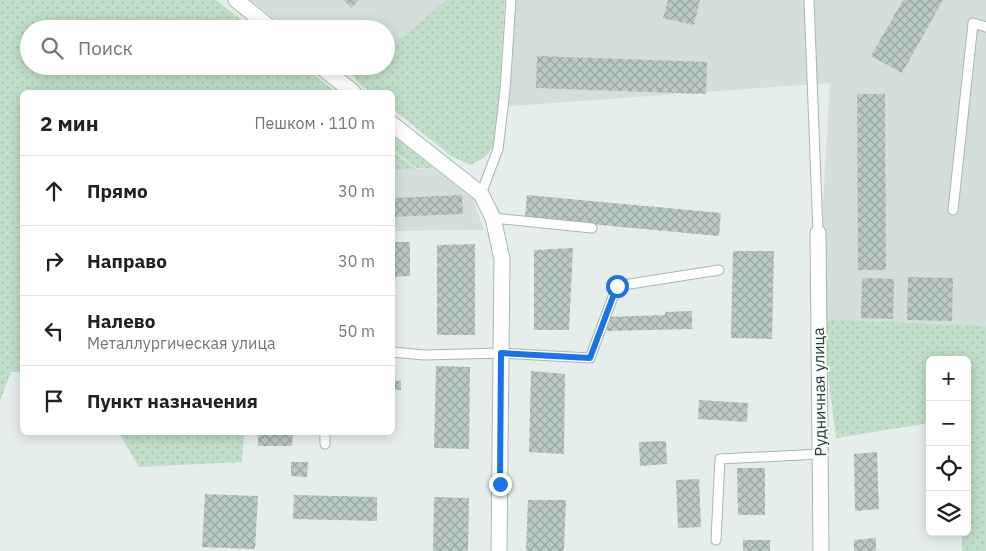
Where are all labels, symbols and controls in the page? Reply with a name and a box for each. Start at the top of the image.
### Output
search box [20,20,395,75]
icon: search [38,34,66,62]
text: Поиск [78,36,133,60]
text: 2 мин [40,109,99,137]
text: Пешком · 110 m [254,113,375,133]
icon: ahead [40,177,68,205]
text: Прямо [87,179,148,203]
text: 30 m [338,181,375,201]
icon: right [40,247,68,275]
text: Направо [87,249,167,273]
text: 30 m [338,251,375,271]
route start [606,275,629,298]
text: Налево [87,309,156,333]
icon: left [40,317,68,345]
text: 50 m [338,321,375,341]
street label: Рудничная улица [808,327,830,457]
text: Металлургическая улица [87,333,276,353]
map controls [926,356,971,536]
button: + [926,356,971,401]
icon: arrive [40,387,68,415]
text: Пункт назначения [87,389,258,413]
button: − [926,401,971,446]
button: locate [926,446,971,491]
route end [489,473,512,496]
button: layers [926,491,971,536]

